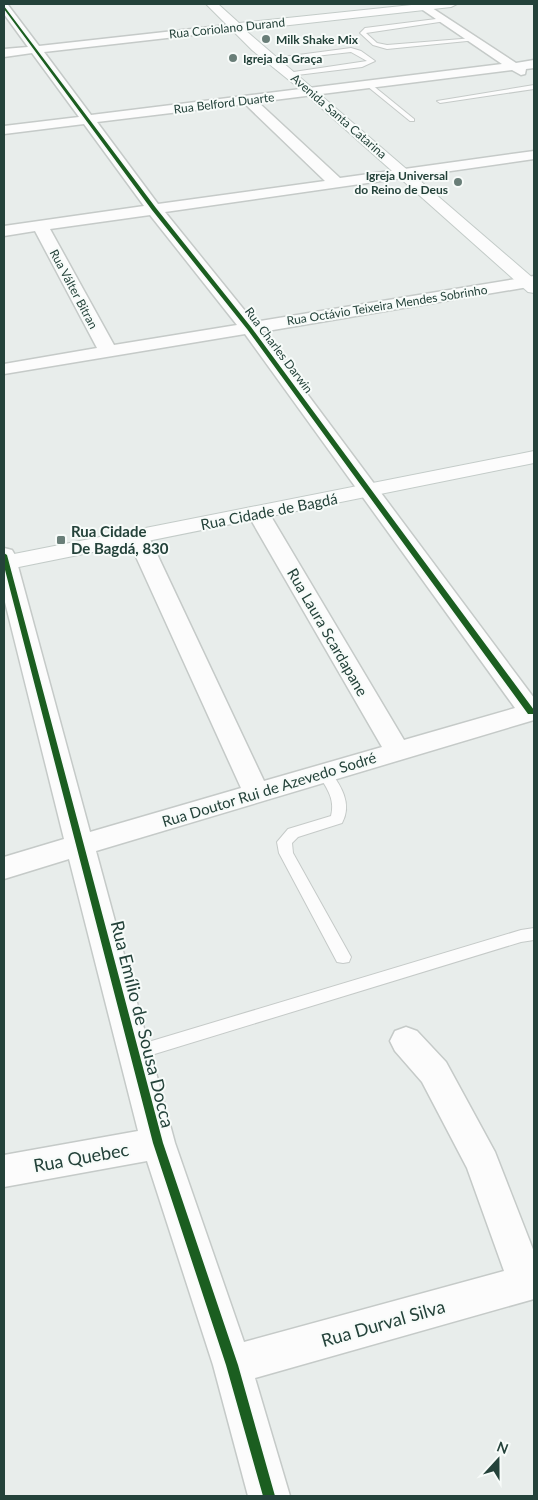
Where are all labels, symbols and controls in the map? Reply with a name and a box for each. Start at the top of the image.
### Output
street label: Rua Coriolano Durand [168,14,286,42]
place label: Milk Shake Mix [276,32,359,47]
marker: Milk Shake Mix [260,33,272,45]
place label: Igreja da Graça [243,51,322,66]
marker: Igreja da Graça [227,52,239,64]
street label: Avenida Santa Catarina [288,70,390,162]
street label: Rua Belford Duarte [173,89,275,117]
place label: Igreja Universal do Reino de Deus [354,168,448,197]
marker: Igreja Universal do Reino de Deus [452,176,464,188]
street label: Rua Válter Bitran [47,247,101,331]
street label: Rua Octávio Teixeira Mendes Sobrinho [286,282,489,328]
street label: Rua Charles Darwin [242,304,316,396]
street label: Rua Cidade de Bagdá [199,489,339,533]
place label: Rua Cidade De Bagdá, 830 [71,522,169,557]
marker: Rua Cidade De Bagdá, 830 [55,534,67,546]
street label: Rua Laura Scardapane [284,565,372,699]
street label: Rua Doutor Rui de Azevedo Sodré [160,748,378,830]
street label: Rua Emílio de Sousa Docca [107,918,179,1130]
street label: Rua Quebec [32,1138,131,1176]
street label: Rua Durval Silva [319,1295,447,1351]
north arrow [473,1435,523,1485]
text: N [495,1438,511,1457]

